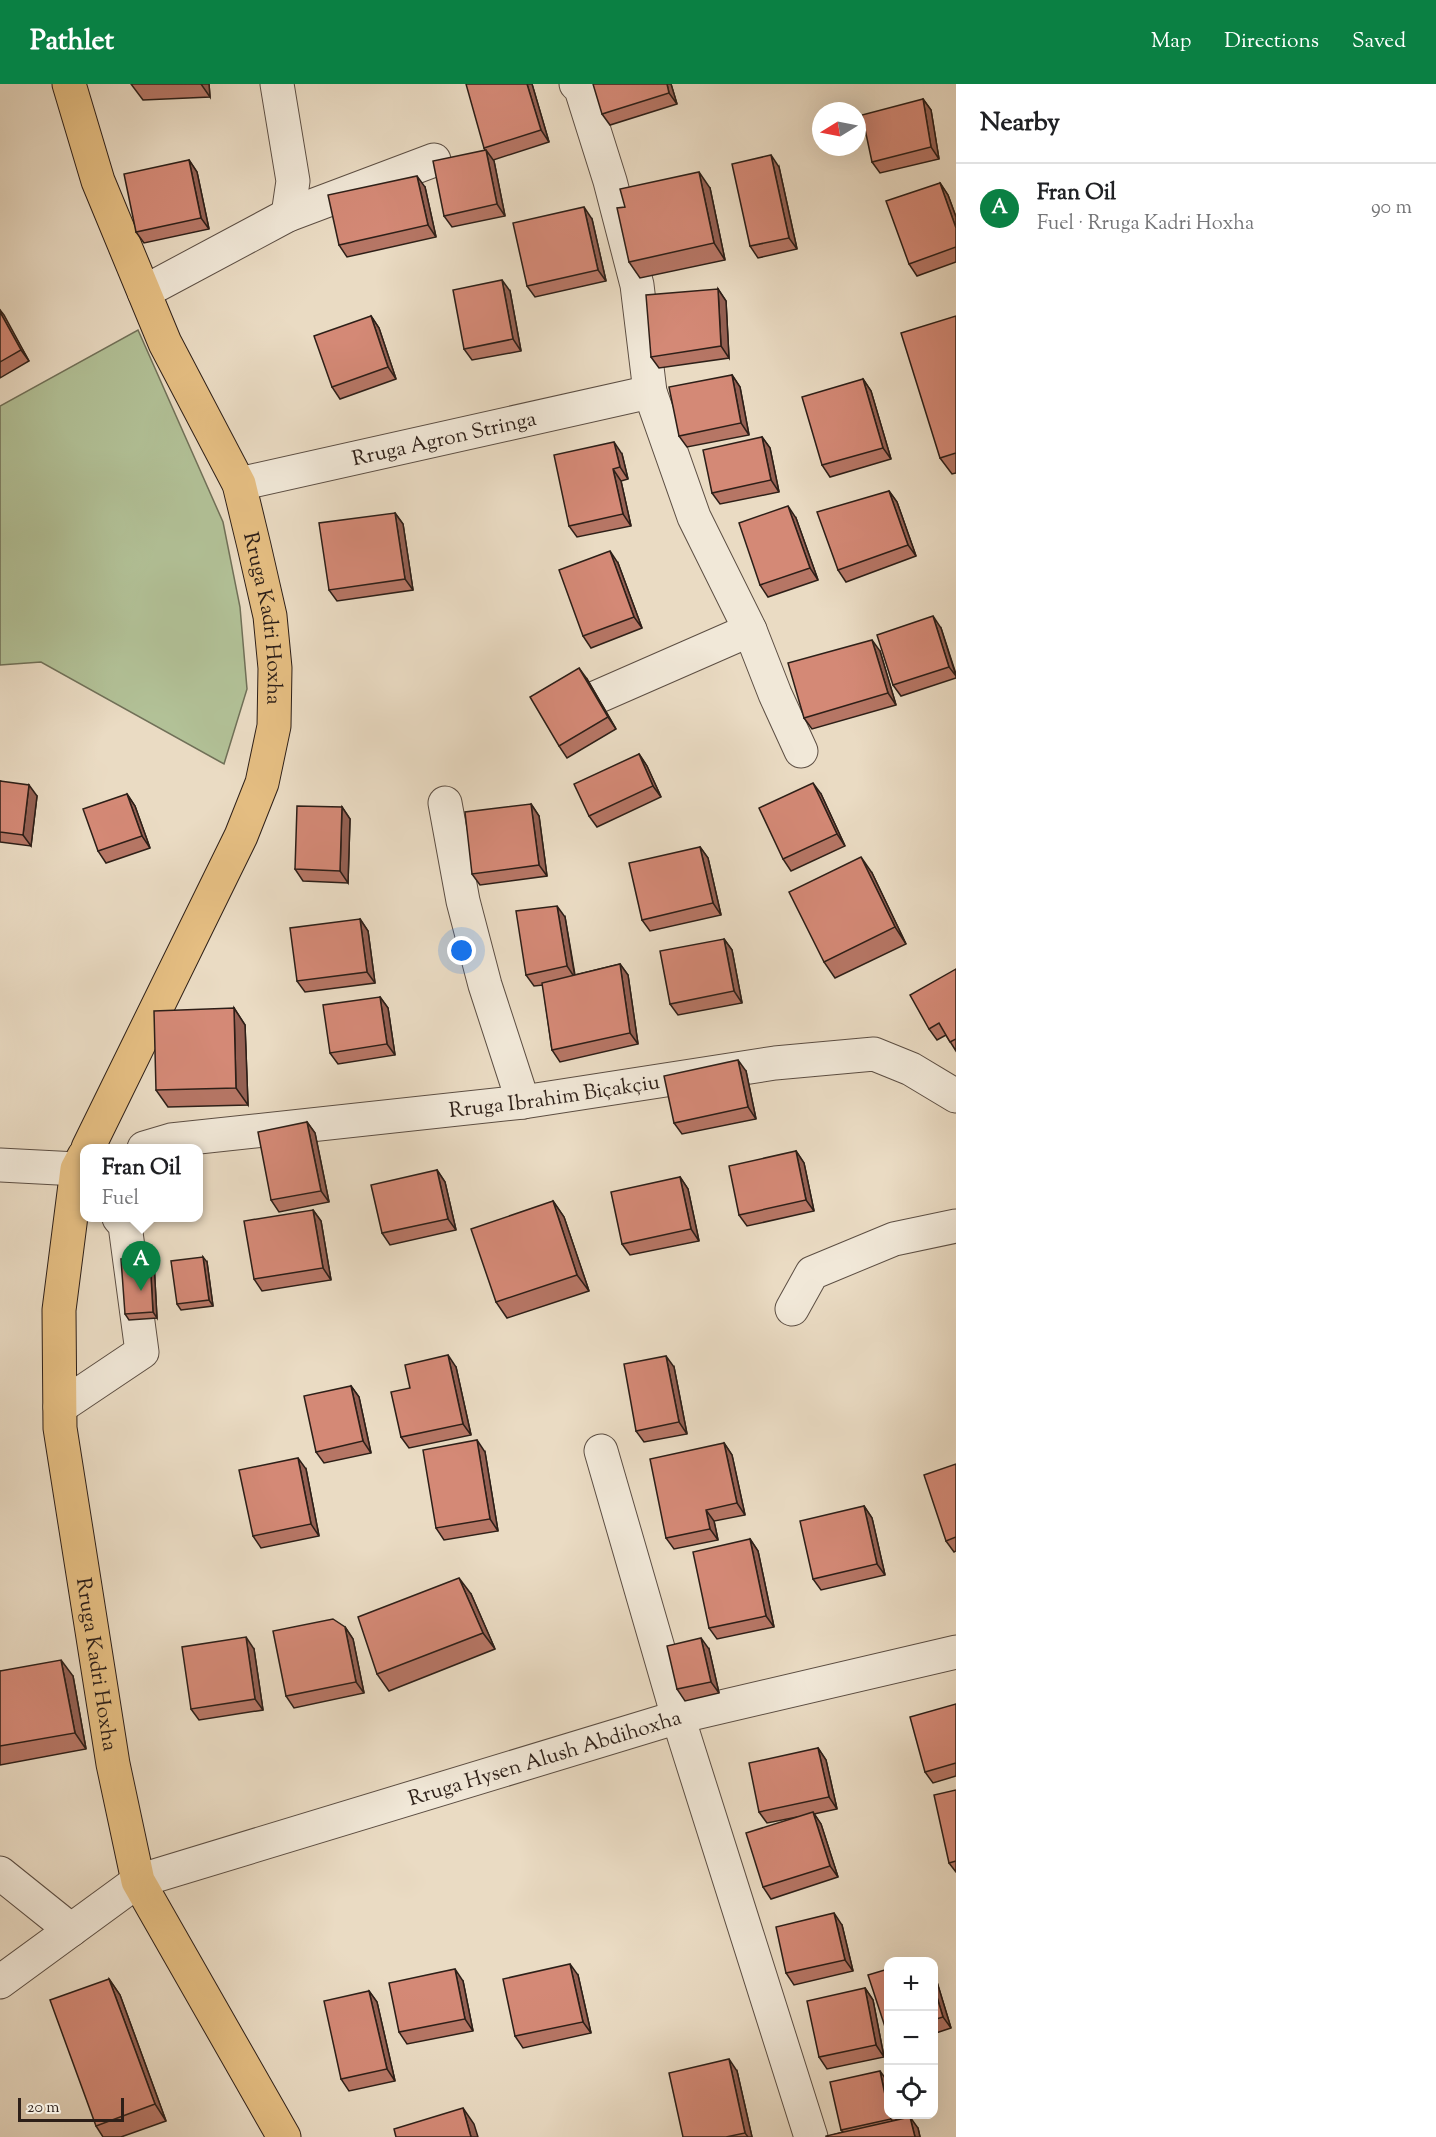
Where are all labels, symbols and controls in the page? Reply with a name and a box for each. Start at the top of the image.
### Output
text: Pathlet [30,22,114,62]
text: Map [1151,27,1191,57]
text: Directions [1224,27,1319,57]
text: Saved [1352,27,1406,57]
north arrow [812,102,866,156]
text: Nearby [980,105,1060,142]
text: Fran Oil [1037,178,1116,210]
text: A [991,194,1008,223]
text: 90 m [1371,194,1412,223]
text: Fuel · Rruga Kadri Hoxha [1037,210,1254,239]
street label: Rruga Agron Stringa [349,405,540,475]
street label: Rruga Kadri Hoxha [234,529,288,705]
your location [447,936,476,965]
street label: Rruga Ibrahim Biçakçiu [448,1068,662,1127]
popup [80,1144,203,1222]
text: Fran Oil [102,1153,181,1185]
text: Fuel [102,1185,139,1214]
pin: A [122,1242,160,1291]
street label: Rruga Kadri Hoxha [67,1576,124,1754]
street label: Rruga Hysen Alush Abdihoxha [405,1704,686,1815]
map controls [884,1957,938,2119]
button: + [884,1957,938,2011]
button: − [884,2011,938,2065]
button: locate [884,2065,938,2119]
scale bar [18,2095,124,2122]
text: 20 m [27,2097,60,2120]

